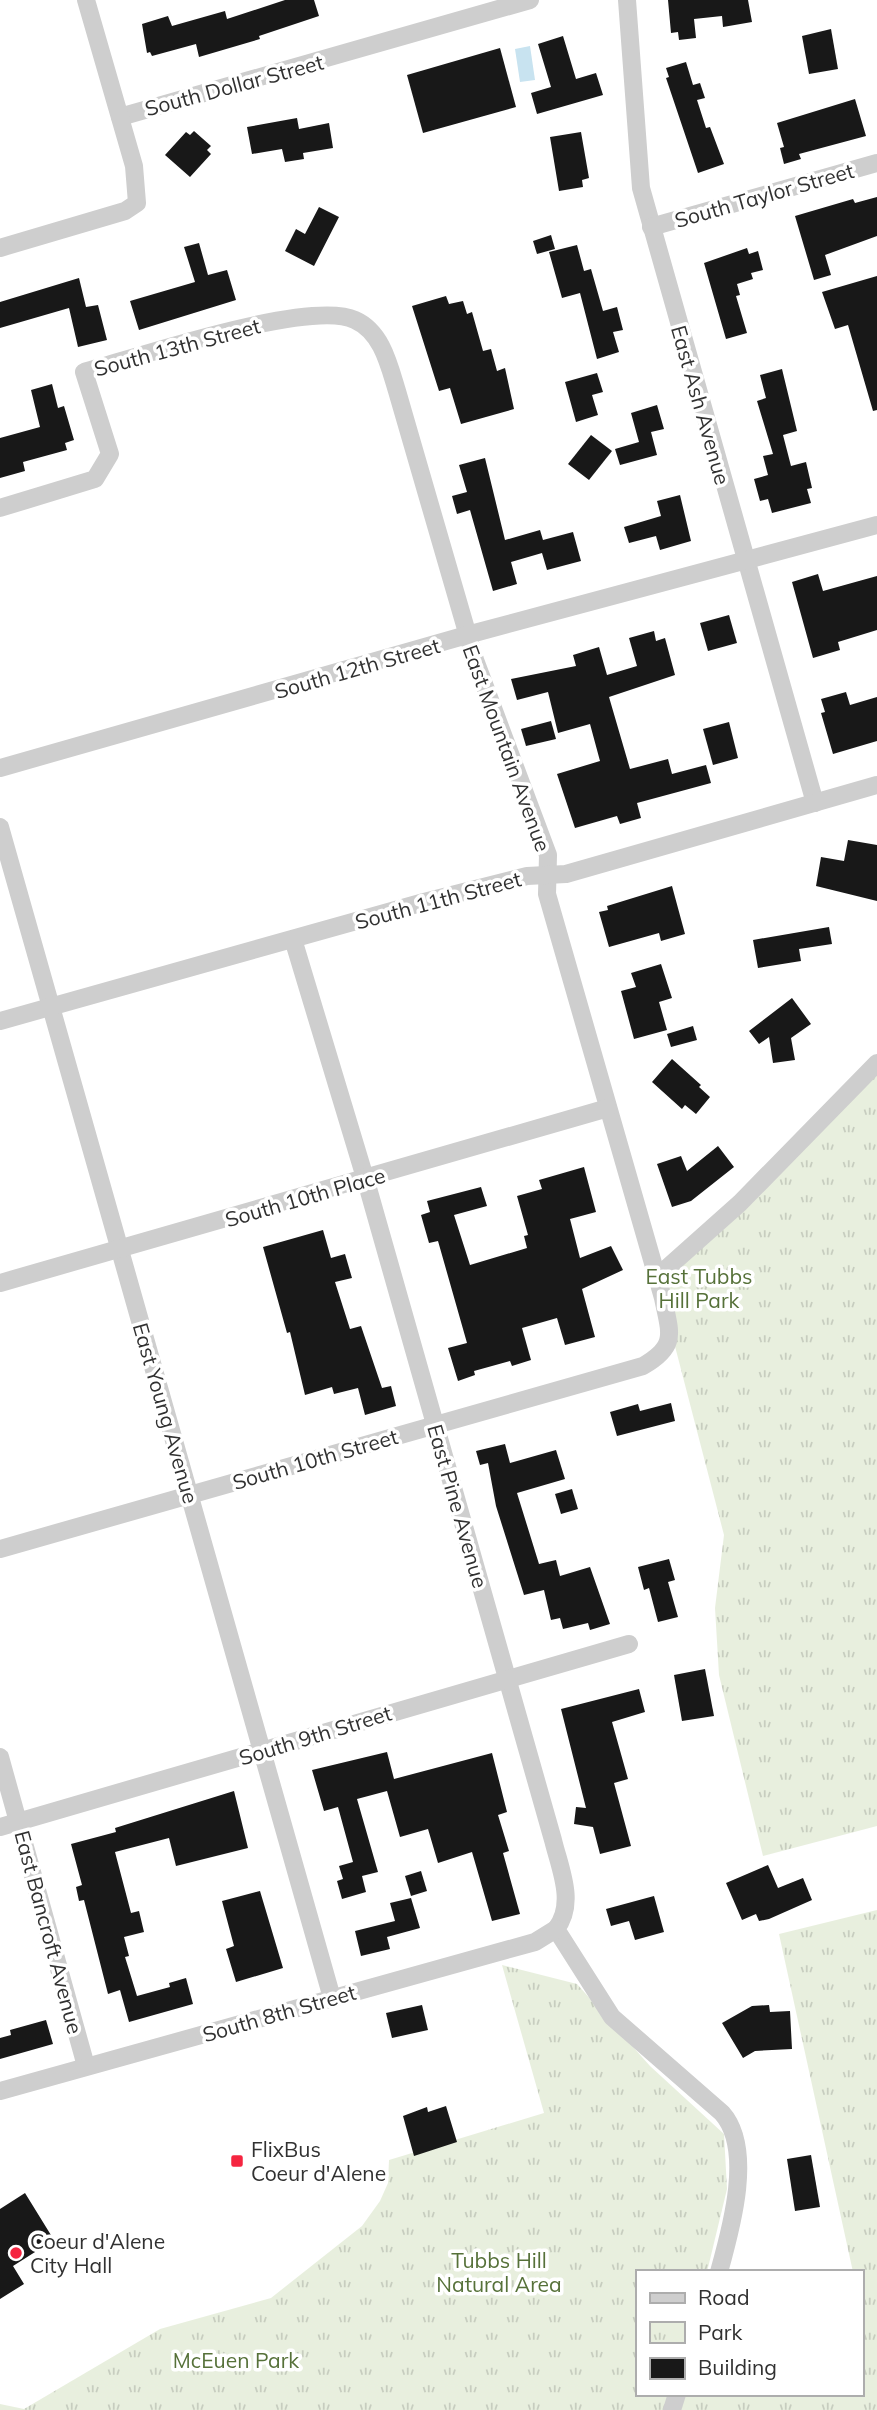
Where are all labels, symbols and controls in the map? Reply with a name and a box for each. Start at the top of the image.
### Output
street label: South Dollar Street [142,49,326,121]
street label: South Taylor Street [671,157,857,233]
street label: South 13th Street [91,312,263,382]
street label: East Ash Avenue [666,322,736,488]
street label: South 12th Street [271,632,443,704]
street label: East Mountain Avenue [457,641,557,855]
street label: South 11th Street [352,865,524,935]
street label: South 10th Place [222,1162,388,1232]
park label: East Tubbs Hill Park [646,1263,752,1313]
street label: East Young Avenue [128,1320,204,1506]
street label: East Pine Avenue [422,1421,494,1591]
street label: South 10th Street [229,1423,401,1495]
street label: South 9th Street [236,1699,394,1771]
street label: East Bancroft Avenue [9,1827,89,2037]
street label: South 8th Street [199,1979,359,2047]
place label: FlixBus Coeur d'Alene [251,2136,386,2186]
marker: FlixBus Coeur d'Alene [229,2153,245,2169]
place label: Coeur d'Alene City Hall [30,2228,165,2278]
marker: Coeur d'Alene City Hall [8,2245,24,2261]
park label: Tubbs Hill Natural Area [436,2247,562,2297]
legend [636,2270,863,2396]
text: Road [698,2284,749,2310]
text: Park [698,2319,742,2345]
park label: McEuen Park [173,2347,299,2373]
text: Building [698,2354,777,2380]

